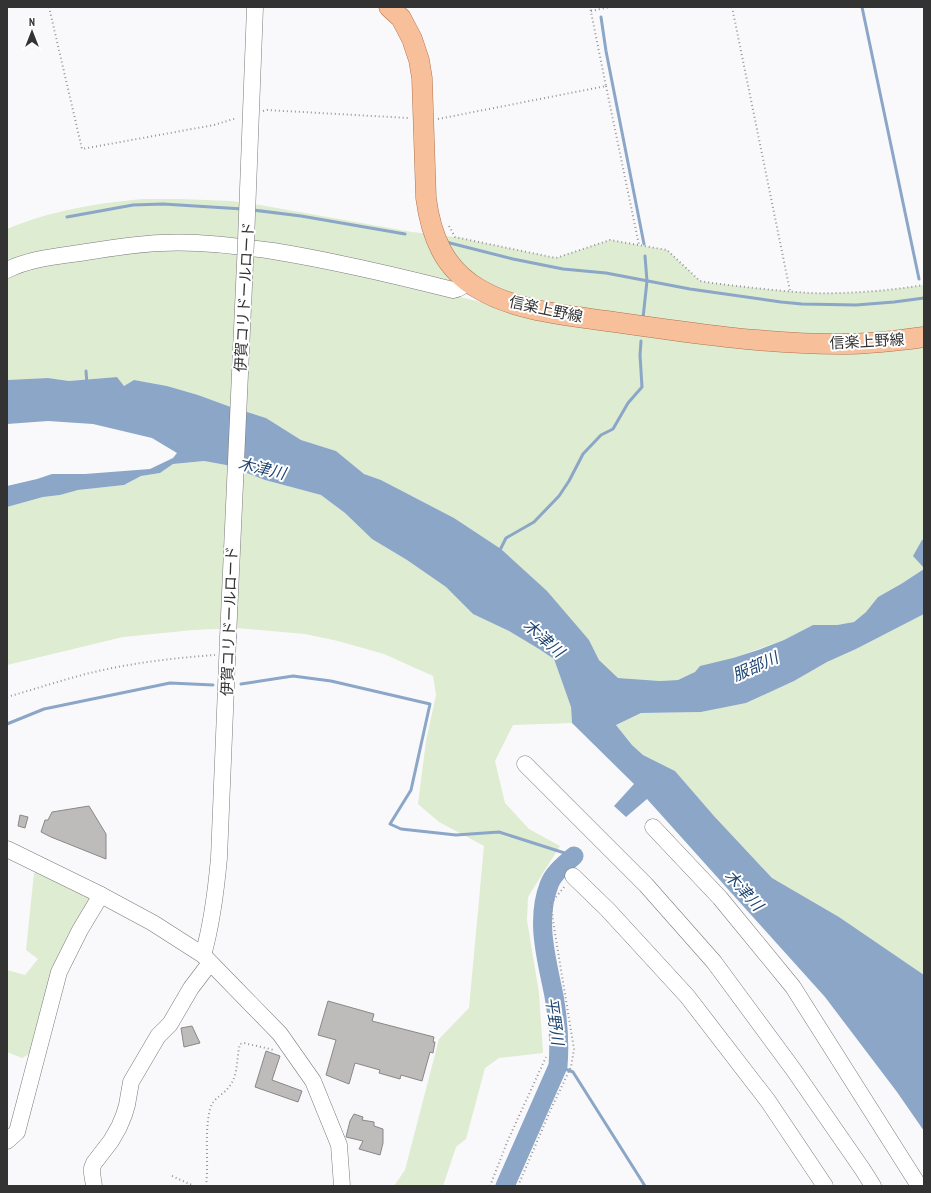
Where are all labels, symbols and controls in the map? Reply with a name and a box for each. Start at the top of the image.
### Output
north arrow [12,12,52,52]
text: N [29,15,35,29]
street label: 伊賀コリドールロード [231,222,257,372]
street label: 信楽上野線 [507,292,585,326]
street label: 信楽上野線 [829,330,905,352]
water label: 木津川 [236,453,290,484]
street label: 伊賀コリドールロード [217,546,241,696]
water label: 木津川 [519,615,570,663]
water label: 服部川 [729,646,783,685]
water label: 木津川 [721,865,769,916]
water label: 平野川 [542,996,569,1048]

